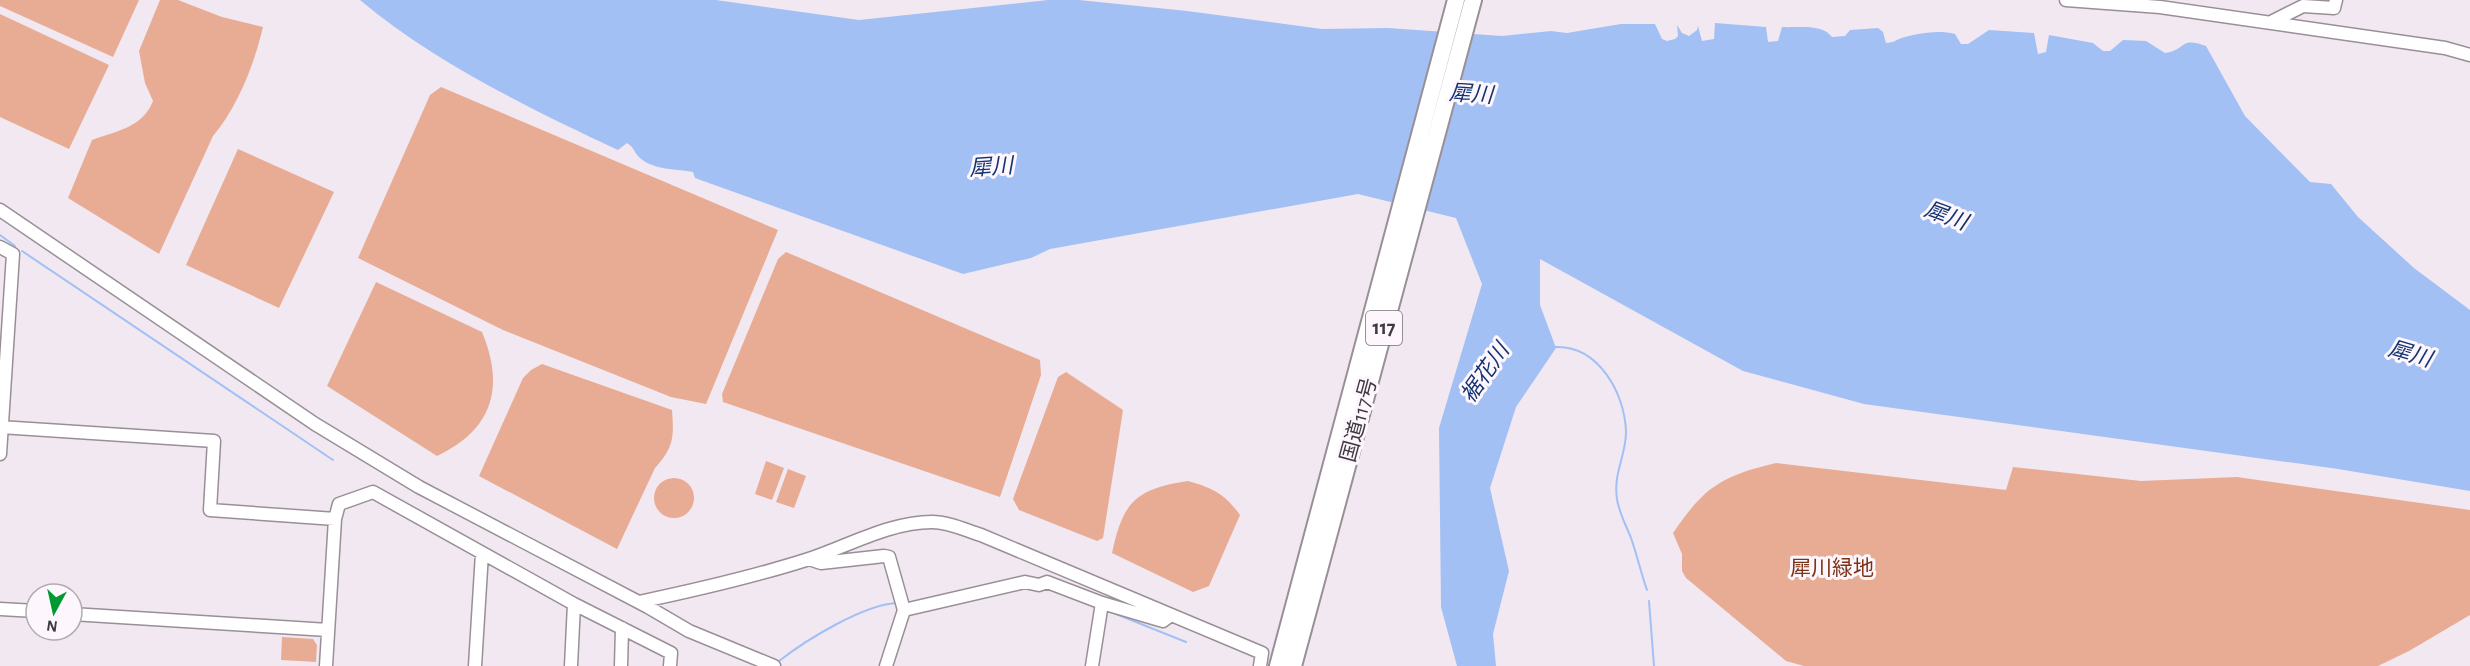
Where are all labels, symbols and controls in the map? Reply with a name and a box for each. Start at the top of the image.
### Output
water label: 犀川 [1448,81,1496,107]
water label: 犀川 [968,154,1016,180]
water label: 犀川 [1922,198,1972,235]
road number: 117 [1366,311,1402,345]
water label: 裾花川 [1456,337,1514,406]
water label: 犀川 [2386,337,2436,371]
street label: 国道117号 [1337,375,1380,464]
park label: 犀川緑地 [1790,557,1874,579]
north arrow [24,582,84,642]
text: N [45,617,59,635]

